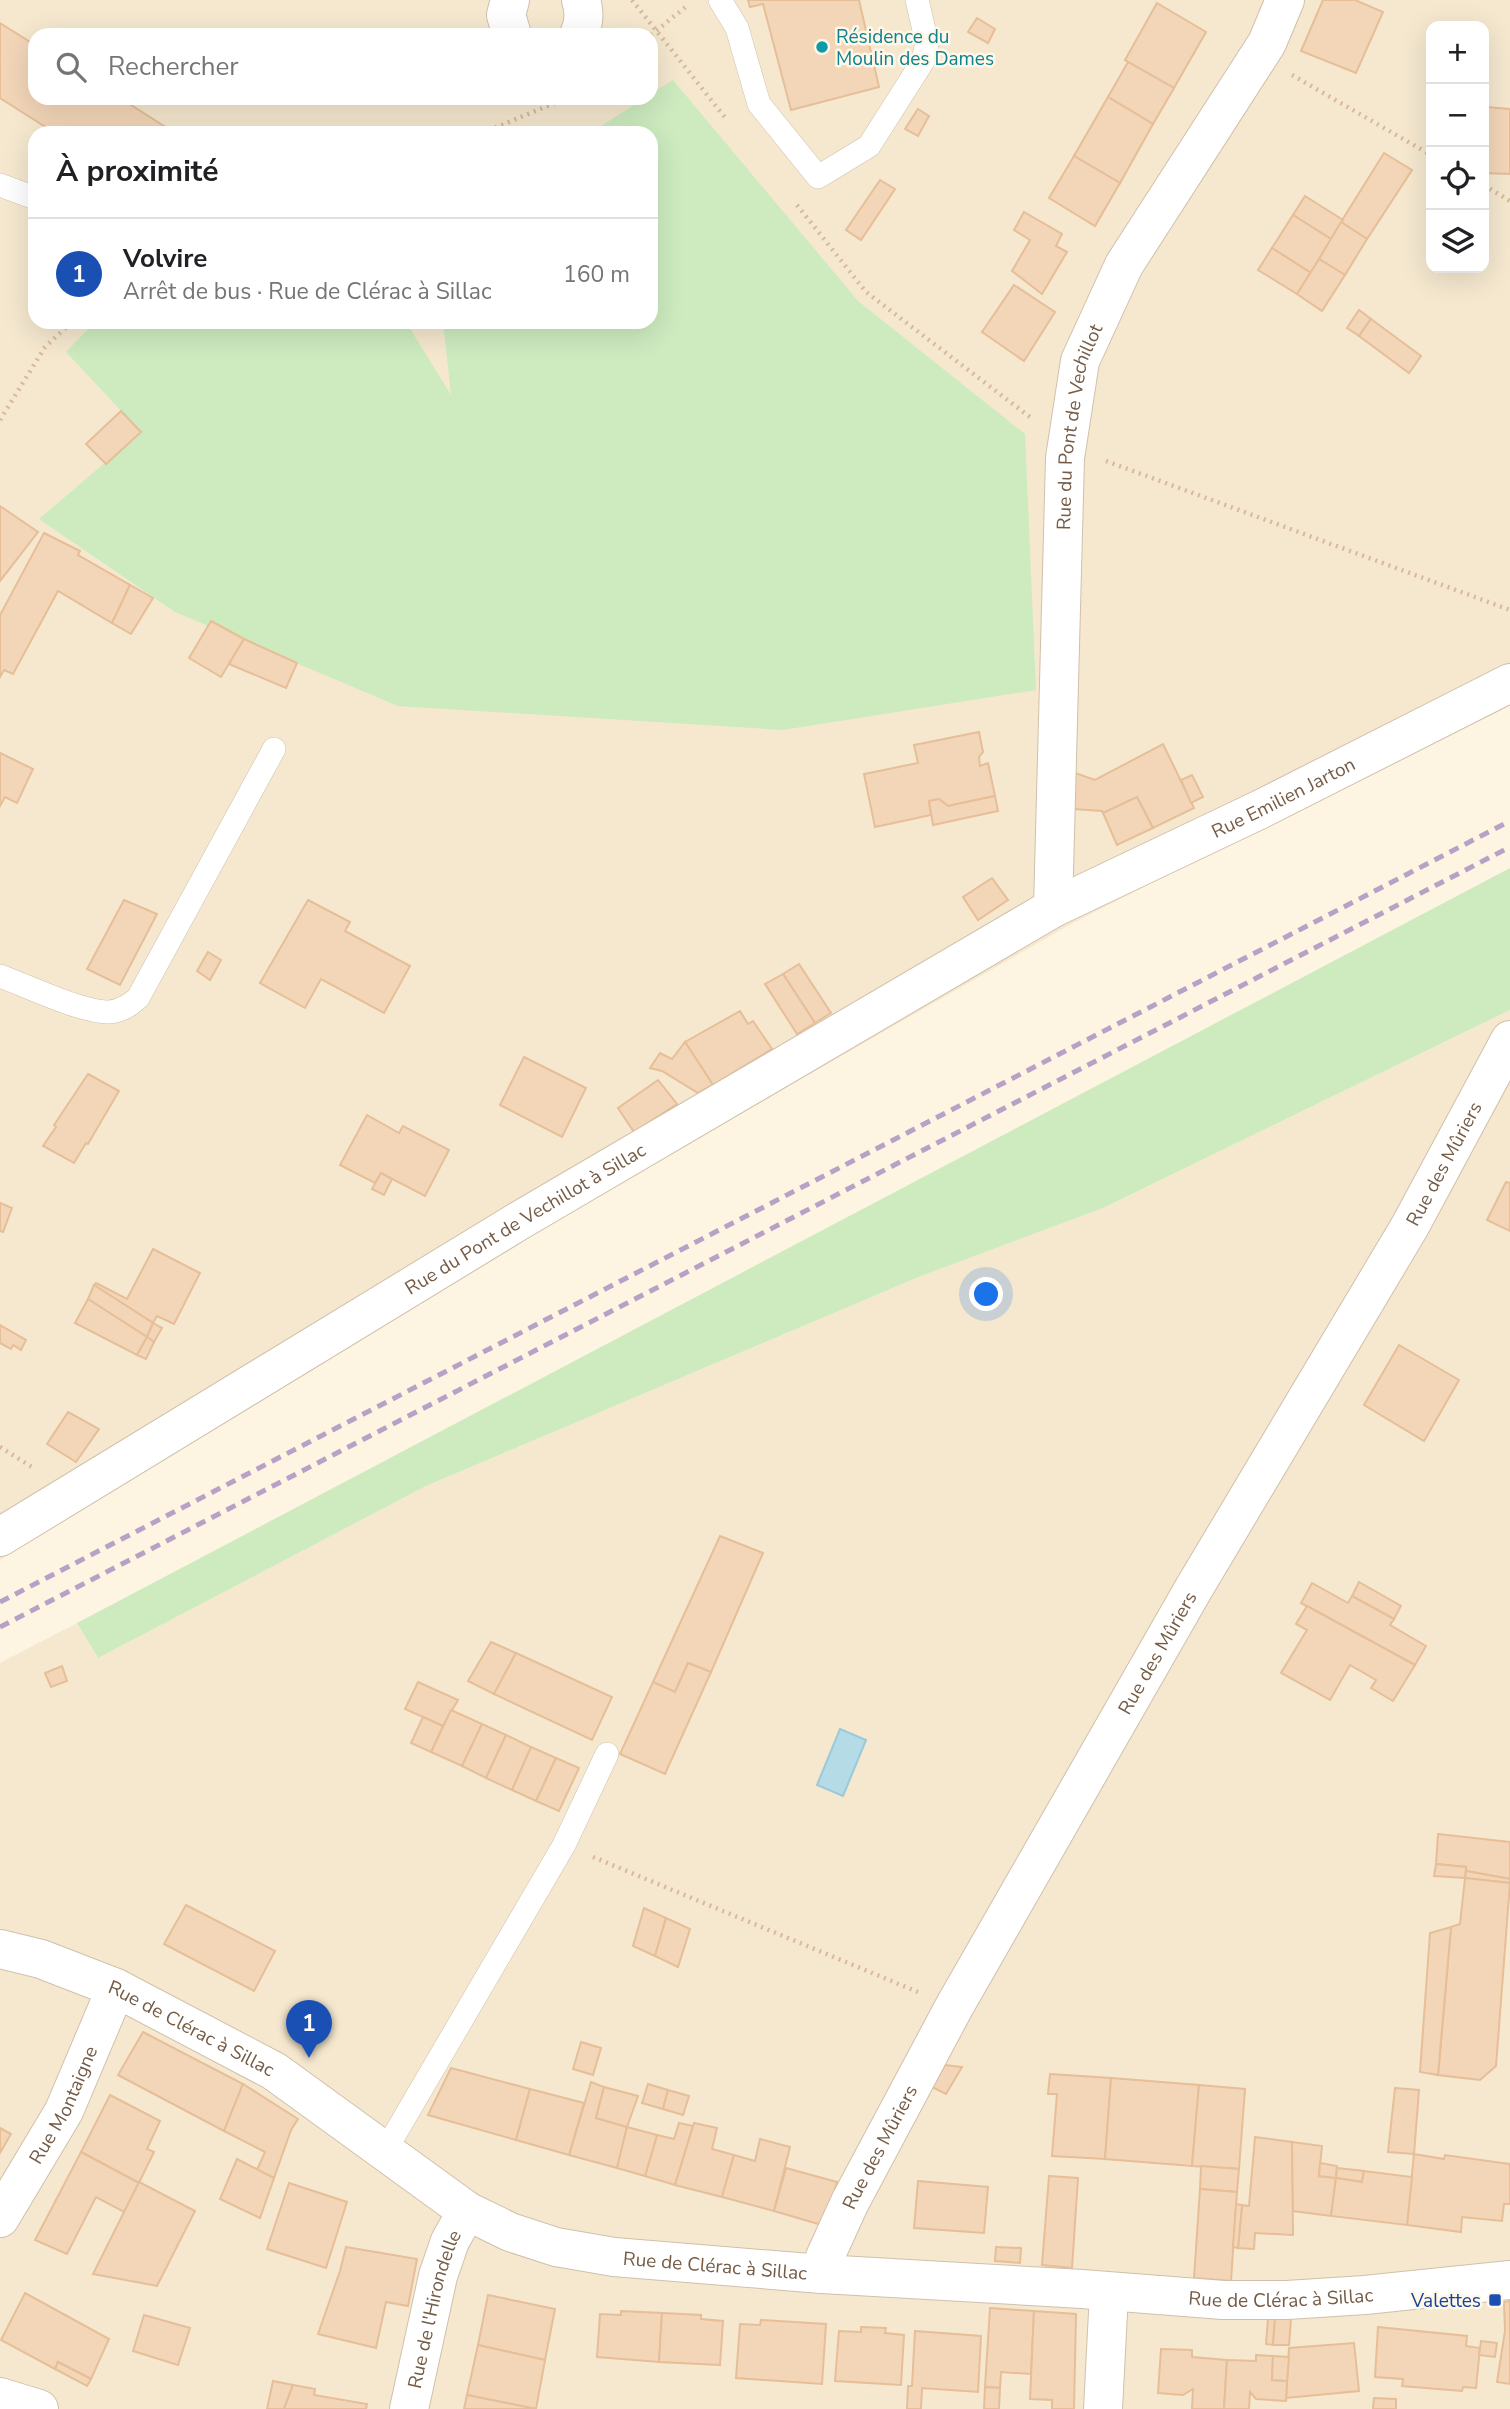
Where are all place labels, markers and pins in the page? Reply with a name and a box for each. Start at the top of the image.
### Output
place label: Résidence du Moulin des Dames [836,24,994,72]
marker: Résidence du Moulin des Dames [814,39,830,55]
pin: 1 [286,2000,332,2058]
place label: Valettes [1410,2288,1481,2314]
marker: Valettes [1487,2292,1503,2308]

